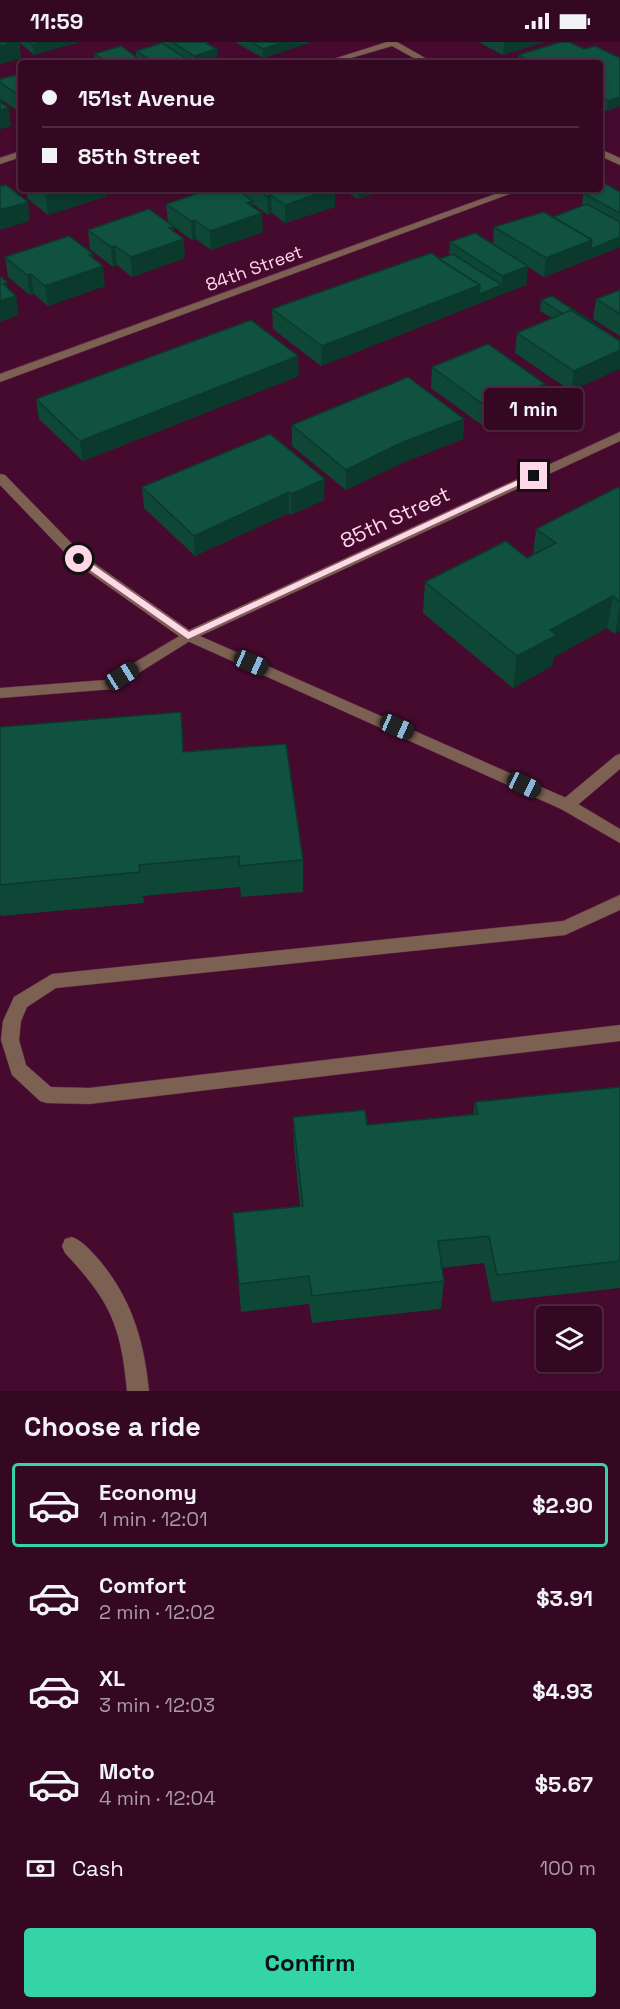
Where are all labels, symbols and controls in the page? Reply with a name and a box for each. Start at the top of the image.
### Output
text: 11:59 [30,7,83,35]
text: 151st Avenue [78,84,215,112]
text: 85th Street [78,142,200,170]
street label: 84th Street [202,240,306,296]
callout: 1 min [484,389,584,431]
text: 1 min [509,396,558,422]
route end [520,462,547,489]
street label: 85th Street [336,480,454,554]
route start [65,545,92,572]
car [231,647,271,679]
car [102,659,142,693]
car [377,711,417,743]
car [504,769,544,801]
map controls [536,1306,602,1372]
button: layers [536,1306,602,1372]
text: Choose a ride [24,1409,201,1444]
icon: car [27,1478,81,1532]
text: Economy [99,1478,197,1506]
text: $2.90 [532,1491,593,1519]
text: 1 min · 12:01 [99,1506,208,1532]
icon: car [27,1571,81,1625]
text: Comfort [99,1571,187,1599]
text: $3.91 [536,1584,593,1612]
text: 2 min · 12:02 [99,1599,215,1625]
icon: car [27,1664,81,1718]
text: XL [99,1664,125,1692]
text: $4.93 [532,1677,593,1705]
text: 3 min · 12:03 [99,1692,215,1718]
icon: car [27,1757,81,1811]
text: Moto [99,1757,155,1785]
text: $5.67 [535,1770,593,1798]
text: 4 min · 12:04 [99,1785,216,1811]
icon: cash [24,1852,57,1885]
text: Cash [72,1854,124,1882]
text: 100 m [540,1855,596,1881]
button: Confirm [24,1928,596,1997]

